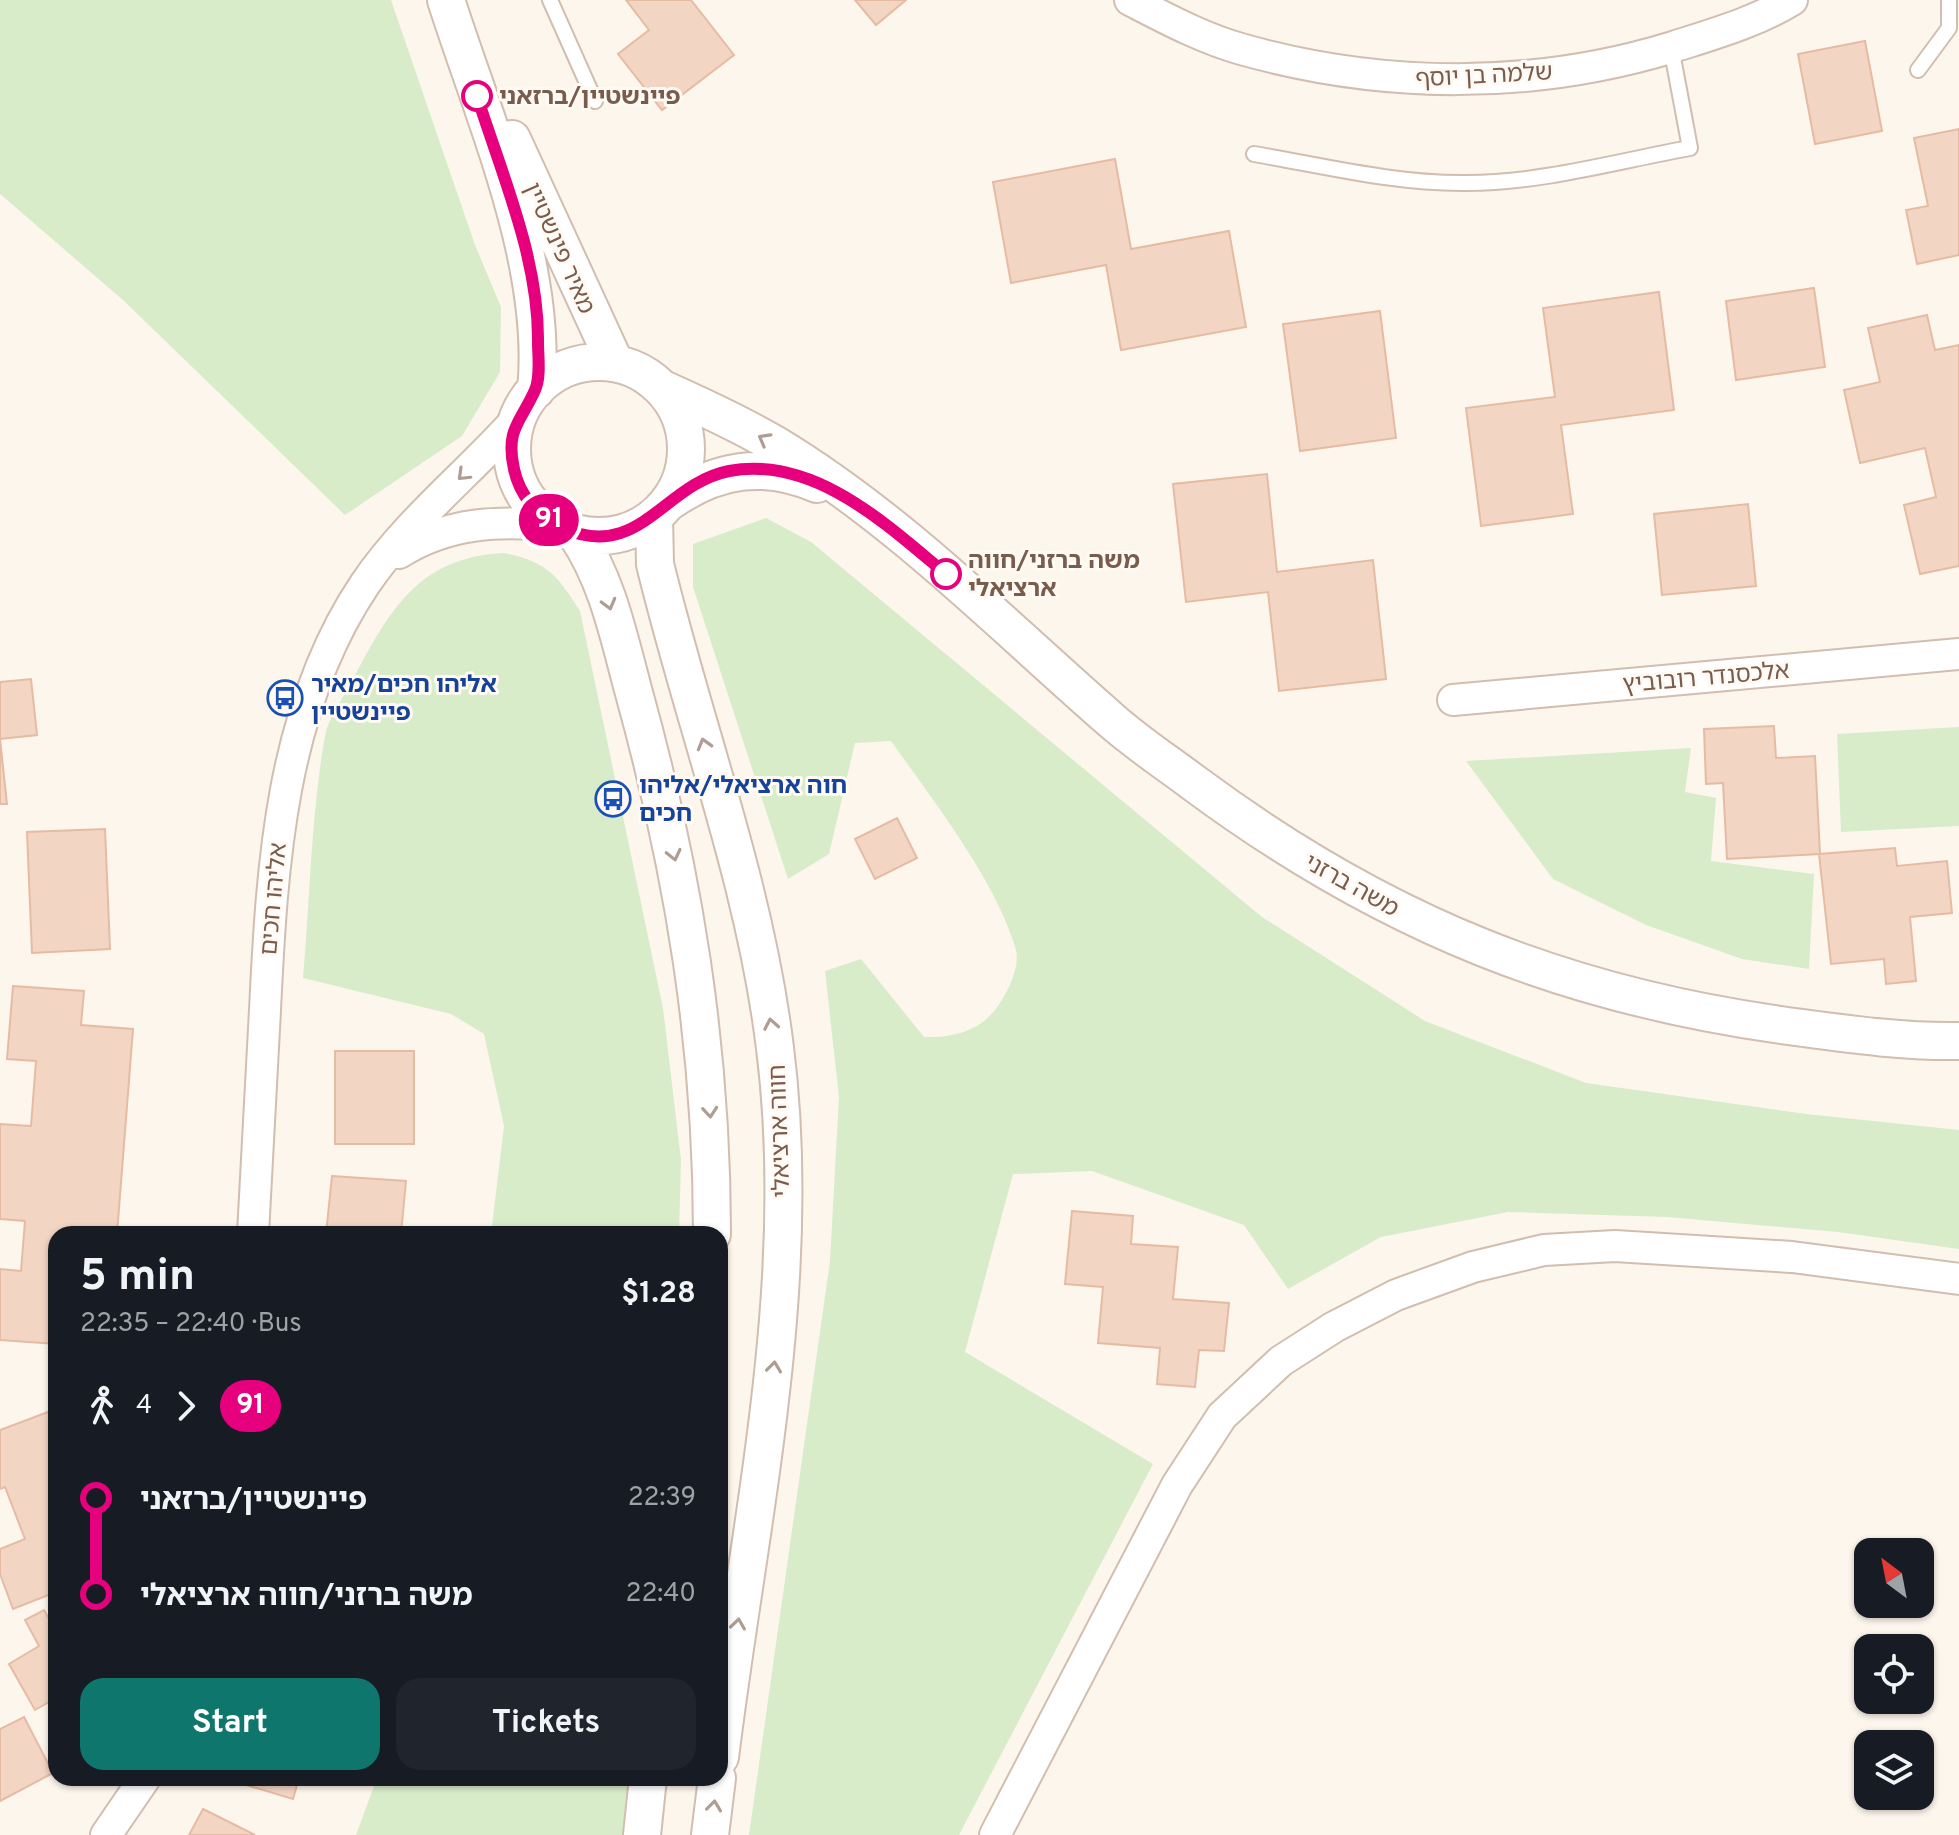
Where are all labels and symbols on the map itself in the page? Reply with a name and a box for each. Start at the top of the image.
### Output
street label: שלמה בן יוסף [1415,58,1554,96]
marker: פיינשטיין/ברזאני [462,81,492,111]
place label: פיינשטיין/ברזאני [499,83,681,113]
street label: מאיר פינשטיין [516,178,600,319]
one-way arrow [759,433,773,449]
one-way arrow [458,466,472,480]
line badge: 91 [513,494,585,546]
place label: משה ברזני/חווה ארציאלי [968,547,1140,605]
marker: משה ברזני/חווה ארציאלי [931,559,961,589]
one-way arrow [600,596,616,610]
street label: אלכסנדר רובוביץ [1621,657,1791,701]
place label: אליהו חכים/מאיר פיינשטיין [311,671,497,729]
bus stop icon: אליהו חכים/מאיר פיינשטיין [266,679,304,717]
one-way arrow [697,737,713,751]
place label: חוה ארציאלי/אליהו חכים [639,772,847,830]
bus stop icon: חוה ארציאלי/אליהו חכים [594,780,632,818]
street label: אליהו חכים [255,842,295,957]
one-way arrow [665,848,682,862]
street label: משה ברזני [1298,849,1404,925]
one-way arrow [763,1017,780,1030]
street label: חווה ארציאלי [764,1064,798,1198]
one-way arrow [701,1106,718,1119]
one-way arrow [765,1360,782,1373]
north arrow [1854,1538,1934,1618]
one-way arrow [729,1617,746,1631]
one-way arrow [705,1800,722,1813]

